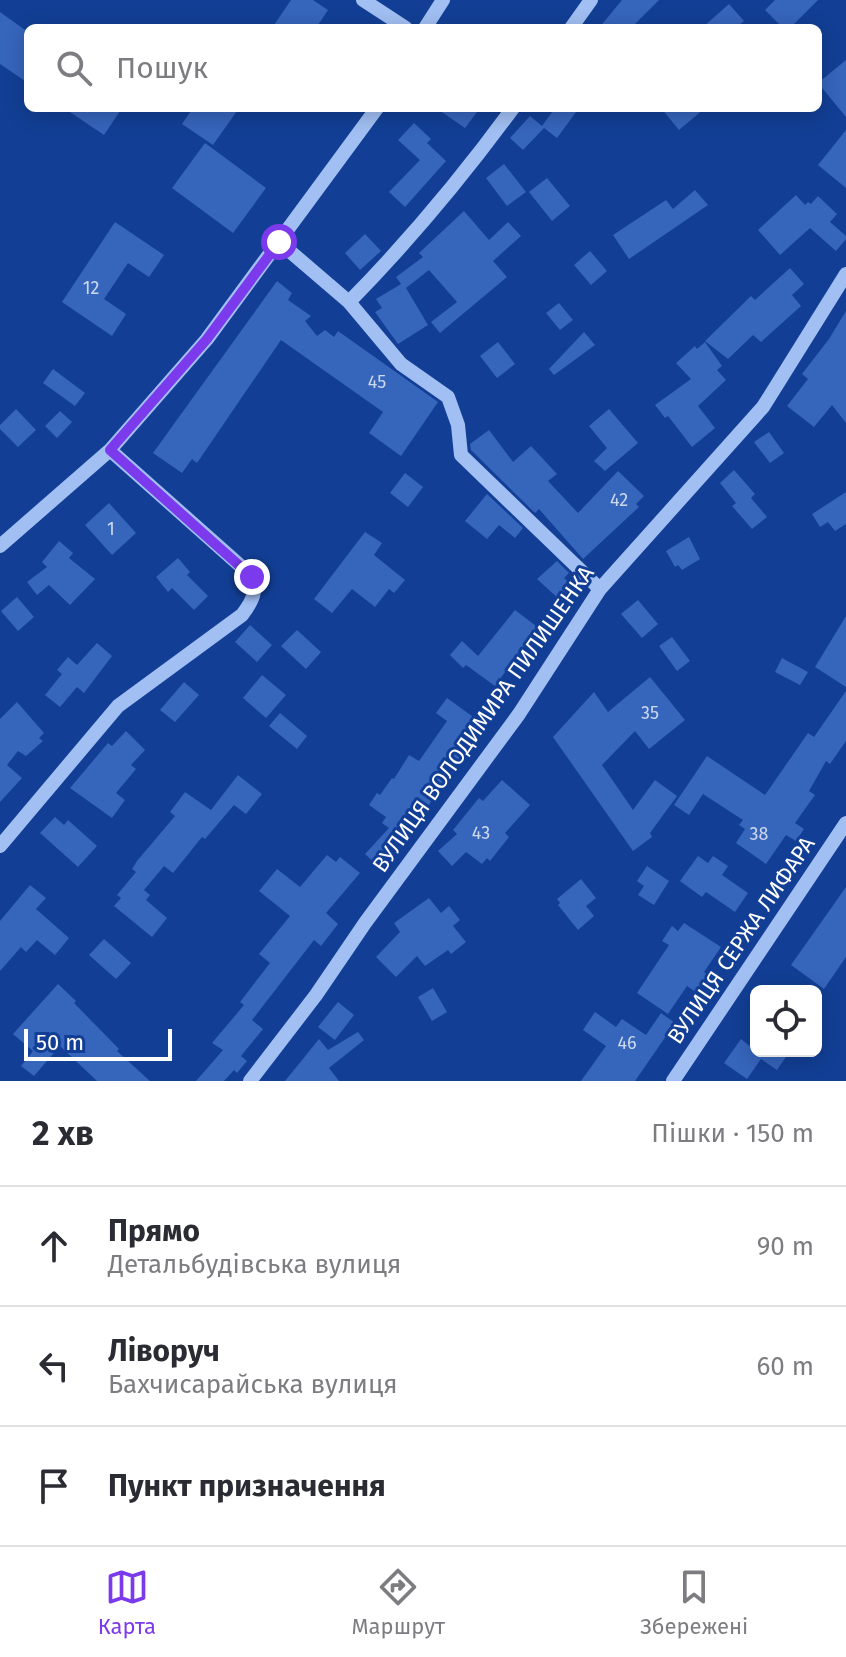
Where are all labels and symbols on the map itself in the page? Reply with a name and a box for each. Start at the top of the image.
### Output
route start [261,224,297,260]
house number: 12 [83,277,99,299]
house number: 45 [368,371,386,393]
house number: 42 [610,489,628,511]
house number: 1 [107,518,115,540]
route end [234,559,270,595]
street label: ВУЛИЦЯ ВОЛОДИМИРА ПИЛИШЕНКА [366,560,600,877]
house number: 35 [641,702,659,724]
house number: 43 [472,822,490,844]
house number: 38 [750,823,769,845]
street label: ВУЛИЦЯ СЕРЖА ЛИФАРА [662,831,821,1049]
scale bar [24,1025,172,1061]
house number: 46 [617,1032,637,1054]

